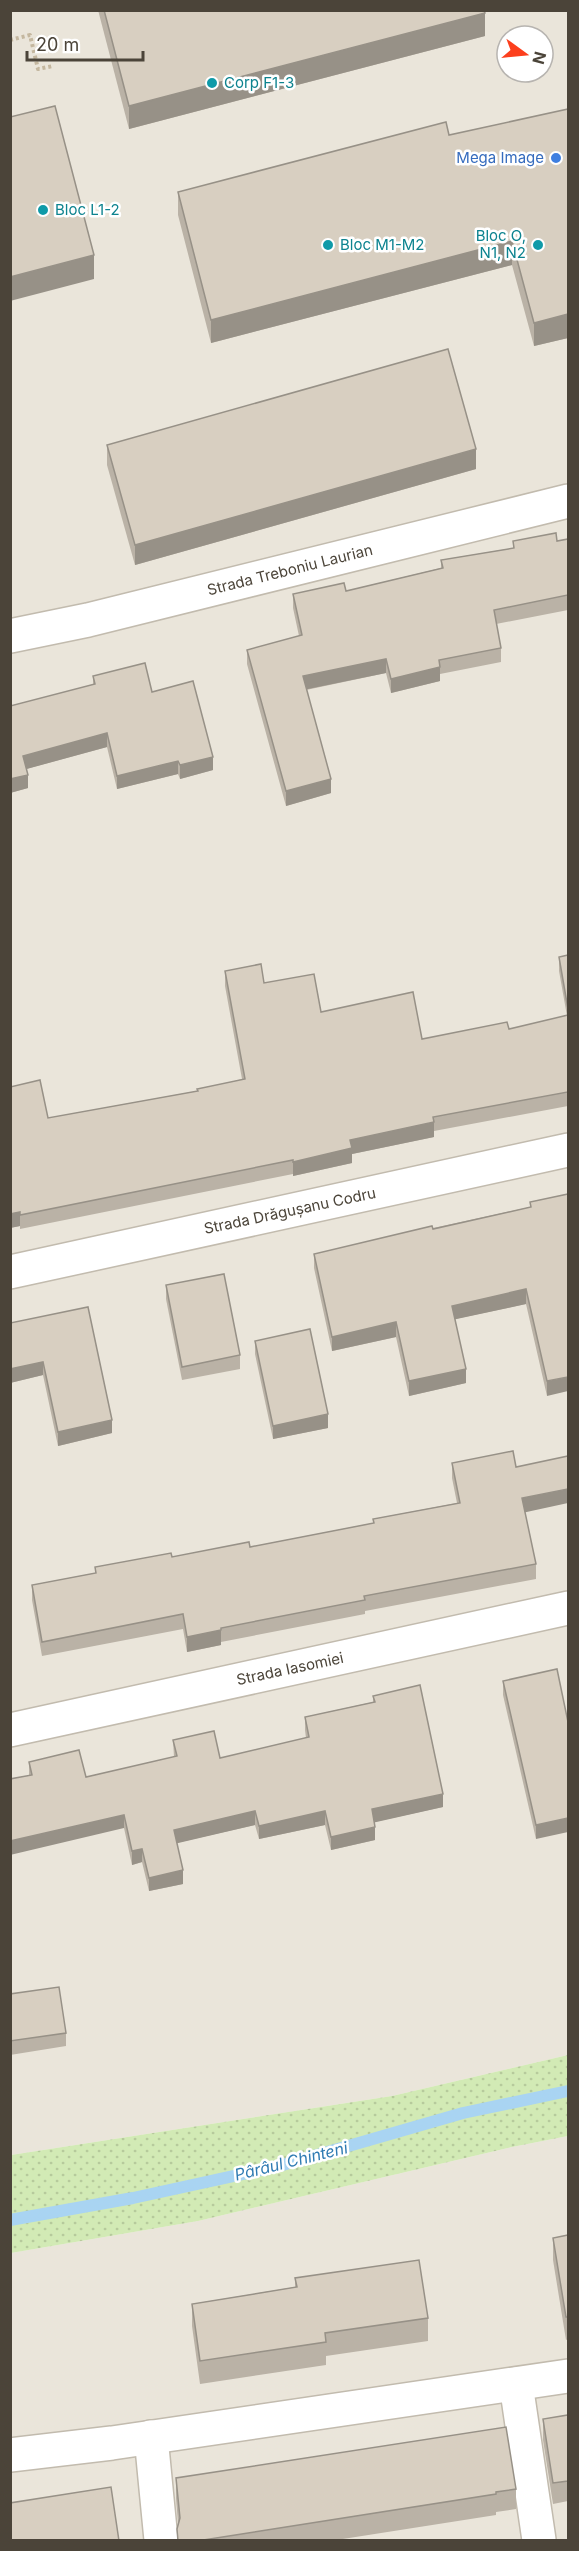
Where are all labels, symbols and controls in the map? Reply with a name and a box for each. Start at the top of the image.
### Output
scale bar [27,24,142,62]
north arrow [495,24,555,84]
text: 20 m [36,34,79,55]
text: N [528,49,551,66]
place label: Corp F1-3 [224,73,294,92]
marker: Corp F1-3 [205,76,219,90]
place label: Mega Image [456,148,544,167]
marker: Mega Image [549,151,563,165]
place label: Bloc L1-2 [55,200,120,219]
marker: Bloc L1-2 [36,203,50,217]
place label: Bloc O, N1, N2 [476,226,526,262]
place label: Bloc M1-M2 [340,235,424,254]
marker: Bloc M1-M2 [321,238,335,252]
marker: Bloc O, N1, N2 [531,238,545,252]
street label: Strada Treboniu Laurian [205,540,375,599]
street label: Strada Drăgușanu Codru [202,1183,378,1238]
street label: Strada Iasomiei [235,1648,345,1689]
water label: Pârâul Chinteni [232,2137,351,2185]

